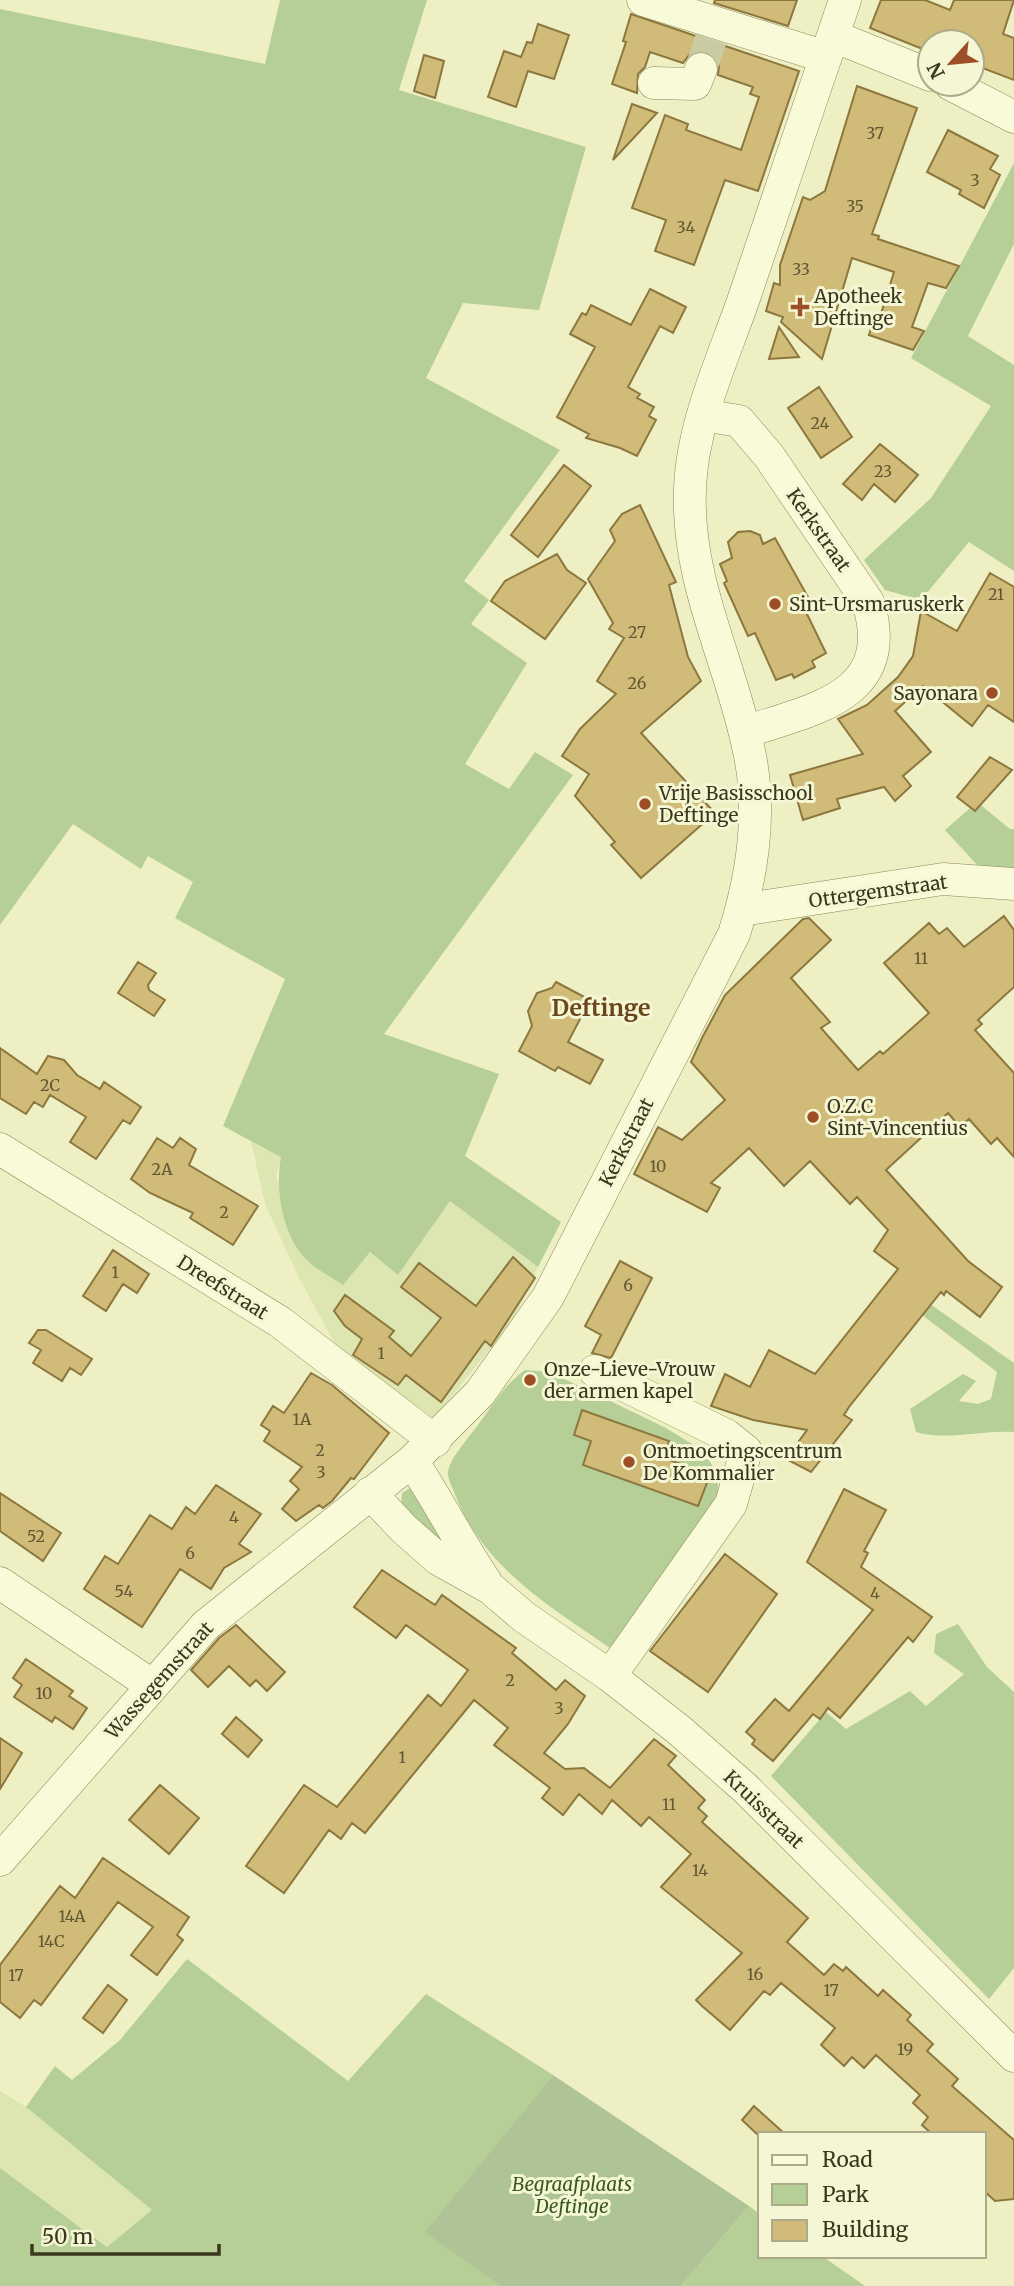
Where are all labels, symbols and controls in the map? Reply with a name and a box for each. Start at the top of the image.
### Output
north arrow [916,28,986,98]
text: N [922,59,950,83]
house number: 37 [866,123,884,143]
house number: 3 [970,170,980,190]
house number: 35 [846,196,864,216]
house number: 34 [677,217,696,237]
house number: 33 [792,259,810,279]
place label: Apotheek Deftinge [813,284,902,330]
marker: Apotheek Deftinge [792,299,808,315]
house number: 24 [811,413,830,433]
house number: 23 [874,461,892,481]
street label: Kerkstraat [782,484,857,577]
house number: 21 [988,584,1004,604]
place label: Sint-Ursmaruskerk [789,592,964,616]
marker: Sint-Ursmaruskerk [767,596,783,612]
house number: 27 [628,622,646,642]
house number: 26 [628,673,647,693]
place label: Sayonara [893,681,978,705]
marker: Sayonara [984,685,1000,701]
place label: Vrije Basisschool Deftinge [658,781,813,827]
marker: Vrije Basisschool Deftinge [637,796,653,812]
street label: Ottergemstraat [807,869,949,913]
house number: 11 [914,948,928,968]
district label: Deftinge [552,993,650,1022]
house number: 2C [40,1075,60,1095]
street label: Kerkstraat [593,1093,659,1190]
place label: O.Z.C Sint-Vincentius [827,1094,968,1140]
marker: O.Z.C Sint-Vincentius [805,1109,821,1125]
house number: 10 [650,1156,666,1176]
house number: 2A [152,1159,173,1179]
house number: 2 [219,1202,229,1222]
street label: Dreefstraat [173,1250,273,1325]
house number: 1 [111,1262,119,1282]
house number: 6 [623,1275,633,1295]
house number: 1 [377,1343,385,1363]
place label: Onze-Lieve-Vrouw der armen kapel [544,1357,716,1403]
marker: Onze-Lieve-Vrouw der armen kapel [522,1372,538,1388]
house number: 1A [293,1409,312,1429]
place label: Ontmoetingscentrum De Kommalier [643,1439,843,1485]
house number: 2 [315,1440,325,1460]
marker: Ontmoetingscentrum De Kommalier [621,1454,637,1470]
house number: 3 [316,1462,326,1482]
house number: 4 [229,1507,239,1527]
house number: 52 [27,1526,45,1546]
house number: 6 [185,1543,195,1563]
house number: 54 [115,1581,134,1601]
house number: 4 [870,1583,880,1603]
street label: Wassegemstraat [99,1616,219,1745]
house number: 2 [505,1670,515,1690]
house number: 10 [36,1683,52,1703]
house number: 3 [554,1698,564,1718]
house number: 1 [398,1747,406,1767]
street label: Kruisstraat [719,1765,810,1854]
house number: 11 [662,1794,676,1814]
house number: 14 [692,1860,708,1880]
house number: 14A [58,1906,86,1926]
house number: 14C [38,1931,64,1951]
house number: 16 [747,1964,763,1984]
house number: 17 [8,1965,24,1985]
house number: 17 [823,1980,839,2000]
house number: 19 [897,2039,913,2059]
legend [758,2132,986,2258]
text: Road [822,2146,873,2173]
park label: Begraafplaats Deftinge [512,2172,632,2218]
text: Park [822,2181,869,2208]
scale bar [32,2212,219,2256]
text: Building [822,2216,909,2243]
text: 50 m [42,2223,93,2250]

